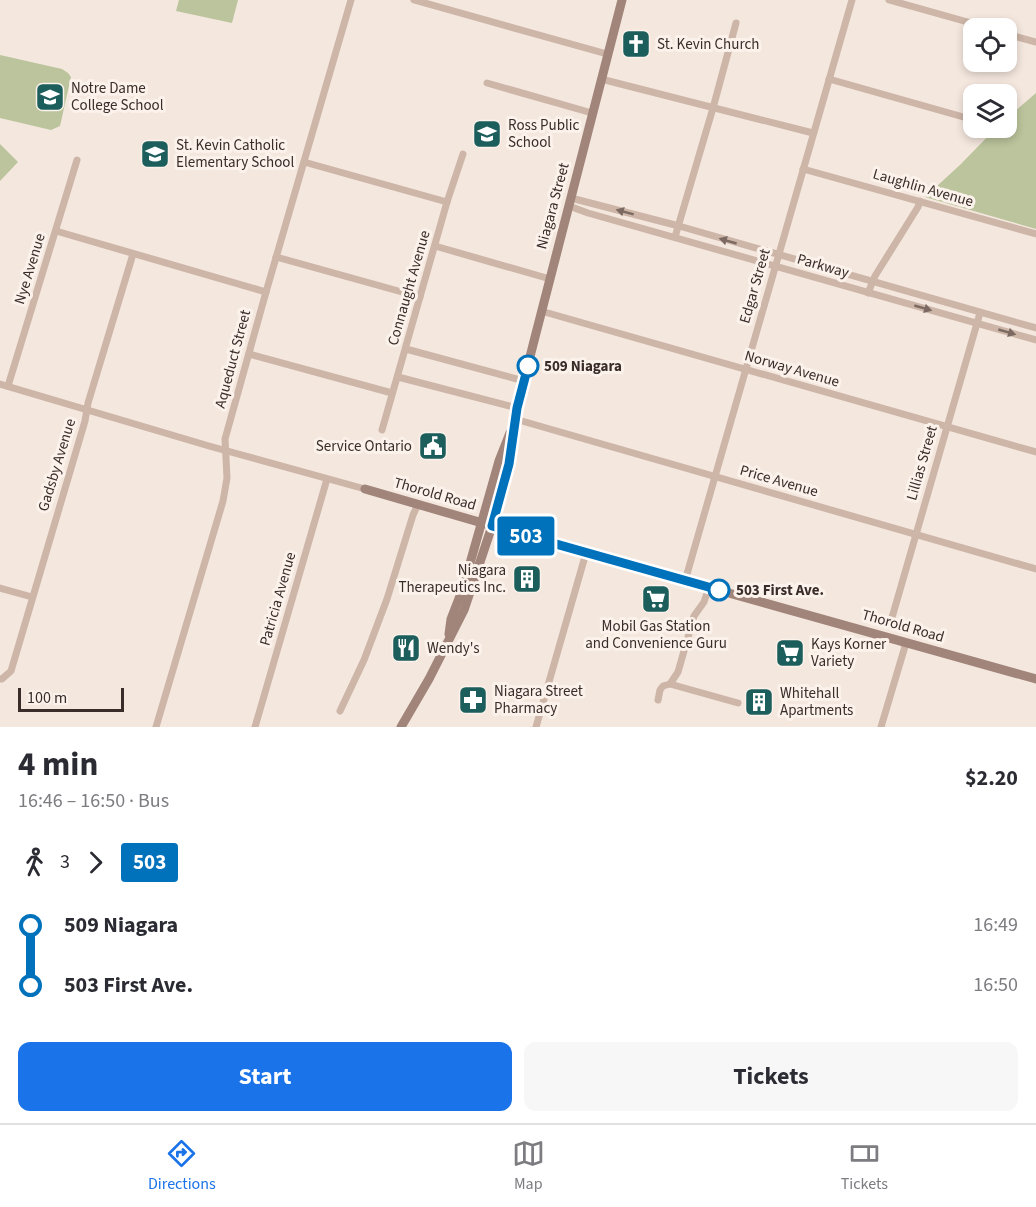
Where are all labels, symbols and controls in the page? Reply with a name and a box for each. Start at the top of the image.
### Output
map controls [963,18,1017,138]
button: locate [963,18,1017,72]
church icon: St. Kevin Church [620,28,652,60]
place label: St. Kevin Church [657,34,760,55]
place label: Notre Dame College School [71,78,164,116]
school or university icon: Notre Dame College School [34,81,66,113]
button: layers [963,84,1017,138]
place label: Ross Public School [508,115,580,153]
school or university icon: Ross Public School [471,118,503,150]
place label: St. Kevin Catholic Elementary School [176,135,294,173]
school or university icon: St. Kevin Catholic Elementary School [139,138,171,170]
street label: Niagara Street [531,160,575,252]
street label: Laughlin Avenue [870,164,976,212]
one-way arrow [616,207,634,217]
street label: Connaught Avenue [383,228,435,348]
street label: Nye Avenue [9,231,51,307]
one-way arrow [719,236,737,245]
street label: Edgar Street [734,246,776,326]
street label: Parkway [795,249,851,283]
one-way arrow [914,304,932,313]
street label: Aqueduct Street [210,308,256,410]
one-way arrow [997,327,1016,337]
street label: Norway Avenue [742,345,842,393]
marker: 509 Niagara [517,355,539,377]
place label: 509 Niagara [544,356,622,377]
street label: Gadsby Avenue [33,416,81,514]
street label: Lillias Street [901,423,943,503]
public building icon: Service Ontario [417,430,449,462]
place label: Service Ontario [316,436,412,457]
street label: Price Avenue [737,460,821,502]
street label: Thorold Road [391,472,479,516]
line badge: 503 [492,516,560,556]
text: 503 [509,521,543,551]
street label: Patricia Avenue [255,550,301,648]
place label: Niagara Therapeutics Inc. [398,560,506,598]
building icon: Niagara Therapeutics Inc. [511,563,543,595]
marker: 503 First Ave. [708,579,730,601]
place label: 503 First Ave. [736,580,824,601]
supermarket icon: Mobil Gas Station and Convenience Guru [640,583,672,615]
street label: Thorold Road [859,604,947,648]
place label: Mobil Gas Station and Convenience Guru [585,616,727,654]
restaurant icon: Wendy's [390,632,422,664]
place label: Kays Korner Variety [811,634,887,672]
supermarket icon: Kays Korner Variety [774,637,806,669]
place label: Wendy's [427,638,480,659]
place label: Niagara Street Pharmacy [494,681,583,719]
place label: Whitehall Apartments [780,683,853,721]
pharmacy icon: Niagara Street Pharmacy [457,684,489,716]
scale bar [18,685,124,712]
building icon: Whitehall Apartments [743,686,775,718]
text: 100 m [27,687,67,709]
text: 4 min [18,741,98,788]
text: $2.20 [965,762,1018,794]
text: 16:46 – 16:50 · Bus [18,787,169,815]
icon: walk [18,846,51,879]
icon: forward [79,846,112,879]
text: 503 [133,847,166,877]
text: 3 [60,848,70,876]
text: 509 Niagara [64,909,178,941]
text: 16:49 [973,911,1018,939]
text: 503 First Ave. [64,969,193,1001]
text: 16:50 [973,971,1018,999]
button: Start [18,1042,512,1111]
button: Tickets [524,1042,1018,1111]
tab: Directions [148,1137,216,1195]
tab: Map [512,1137,545,1195]
tab: Tickets [841,1137,888,1195]

